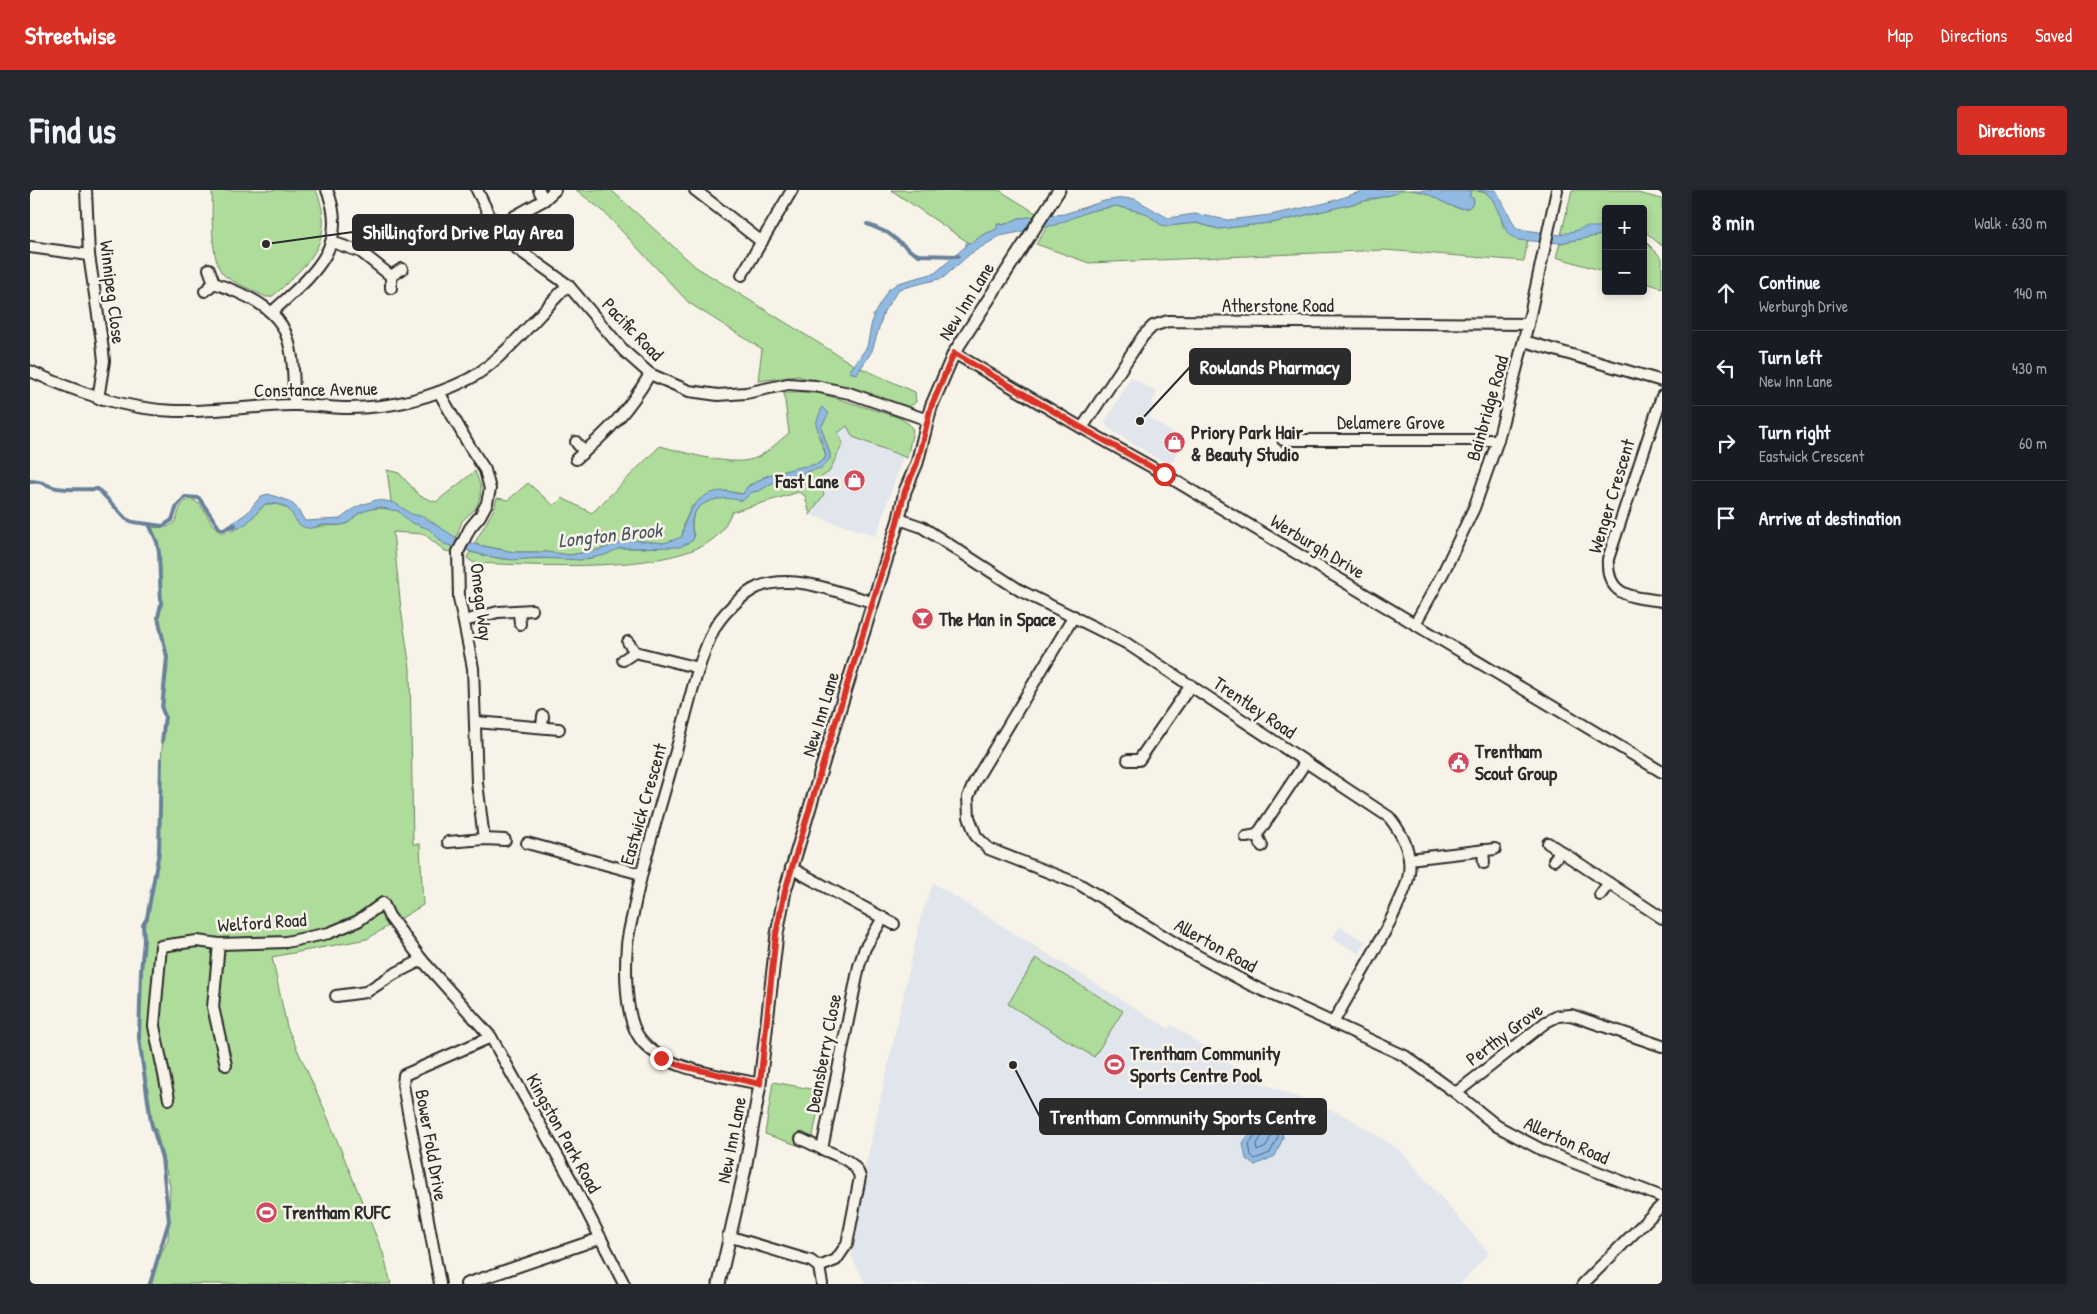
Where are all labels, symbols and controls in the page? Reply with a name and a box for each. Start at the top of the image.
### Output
text: Streetwise [25,19,116,51]
text: Map [1888,23,1913,48]
text: Directions [1941,23,2007,48]
text: Saved [2035,23,2072,48]
button: Directions [1957,106,2067,155]
text: Find us [30,107,116,154]
map controls [1602,205,1647,295]
button: + [1602,205,1647,250]
text: 8 min [1712,208,1754,237]
text: Walk · 630 m [1974,212,2047,234]
callout: Shillingford Drive Play Area [353,215,573,250]
text: Shillingford Drive Play Area [363,218,563,246]
street label: Winnipeg Close [94,239,132,346]
button: − [1602,250,1647,295]
street label: New Inn Lane [932,257,1000,345]
text: Continue [1759,269,1820,295]
icon: ahead [1712,279,1740,307]
text: 140 m [2013,282,2047,304]
street label: Pacific Road [596,292,670,367]
street label: Atherstone Road [1222,292,1335,318]
text: Werburgh Drive [1759,295,1848,317]
text: Turn left [1759,344,1822,370]
callout: Rowlands Pharmacy [1190,349,1350,384]
street label: Bainbridge Road [1460,352,1515,464]
text: Rowlands Pharmacy [1200,353,1340,381]
icon: left [1712,354,1740,382]
text: 430 m [2012,357,2047,379]
text: New Inn Lane [1759,370,1833,392]
street label: Constance Avenue [254,375,379,403]
street label: Delamere Grove [1337,409,1445,435]
place label: Priory Park Hair & Beauty Studio [1191,419,1304,468]
text: Turn right [1759,419,1830,445]
icon: right [1712,429,1740,457]
shop icon: Priory Park Hair & Beauty Studio [1163,431,1187,455]
text: 60 m [2019,432,2047,454]
street label: Wenger Crescent [1581,435,1641,556]
text: Eastwick Crescent [1759,445,1864,467]
route start [1153,463,1176,486]
place label: Fast Lane [775,468,839,494]
shop icon: Fast Lane [843,469,867,493]
icon: arrive [1712,504,1740,532]
text: Arrive at destination [1759,505,1901,531]
street label: Werburgh Drive [1266,508,1370,585]
water label: Longton Brook [557,515,665,554]
street label: Omega Way [464,561,500,643]
place label: The Man in Space [938,606,1056,633]
bar icon: The Man in Space [911,607,935,631]
street label: New Inn Lane [795,668,845,760]
street label: Trentley Road [1208,670,1302,745]
place label: Trentham Scout Group [1474,738,1558,787]
street label: Eastwick Crescent [613,740,673,868]
public building icon: Trentham Scout Group [1447,750,1471,774]
street label: Welford Road [217,906,308,938]
street label: Allerton Road [1170,912,1262,979]
street label: Deansberry Close [799,991,847,1115]
street label: Perthy Grove [1460,996,1548,1072]
place label: Trentham Community Sports Centre Pool [1129,1040,1281,1089]
route end [650,1047,673,1070]
sports icon: Trentham Community Sports Centre Pool [1102,1052,1126,1076]
street label: Kingston Park Road [520,1069,608,1198]
street label: Bower Fold Drive [409,1087,455,1203]
street label: New Inn Lane [710,1094,752,1185]
callout: Trentham Community Sports Centre [1040,1099,1326,1134]
text: Trentham Community Sports Centre [1049,1103,1316,1131]
street label: Allerton Road [1520,1110,1614,1171]
place label: Trentham RUFC [282,1199,391,1225]
sports icon: Trentham RUFC [255,1200,279,1224]

